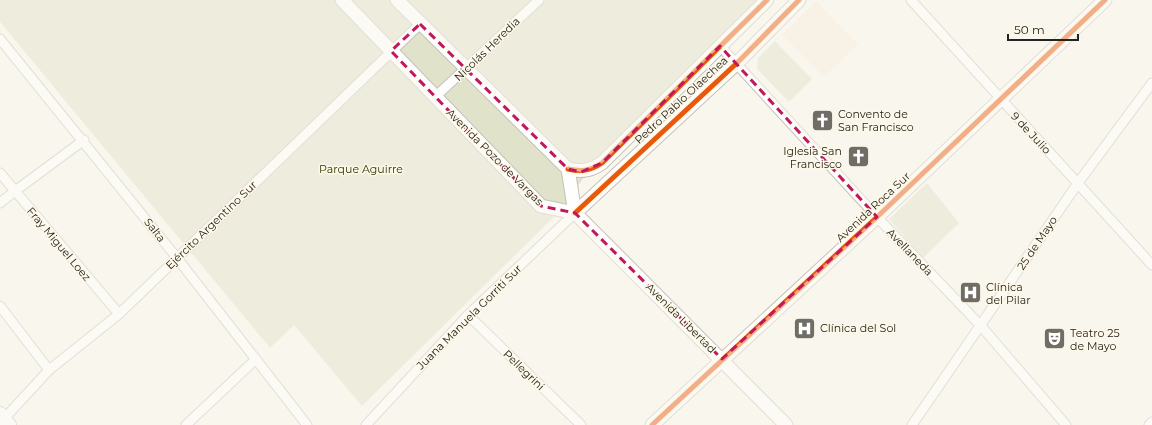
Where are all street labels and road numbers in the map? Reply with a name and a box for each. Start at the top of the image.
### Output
street label: Nicolás Heredia [451,14,523,84]
street label: Pedro Pablo Olaechea [632,53,730,147]
street label: Avenida Pozo de Vargas [444,106,547,209]
street label: 9 de Julio [1008,109,1054,157]
street label: Avenida Roca Sur [833,169,913,245]
street label: Ejército Argentino Sur [163,178,259,272]
street label: Fray Miguel Loez [24,204,94,284]
street label: 25 de Mayo [1014,213,1060,273]
street label: Salta [141,215,169,245]
street label: Avellaneda [884,225,936,279]
street label: Juana Manuela Gorriti Sur [413,262,524,373]
street label: Avenida Libertad [643,280,719,356]
street label: Pellegrini [500,347,548,393]

